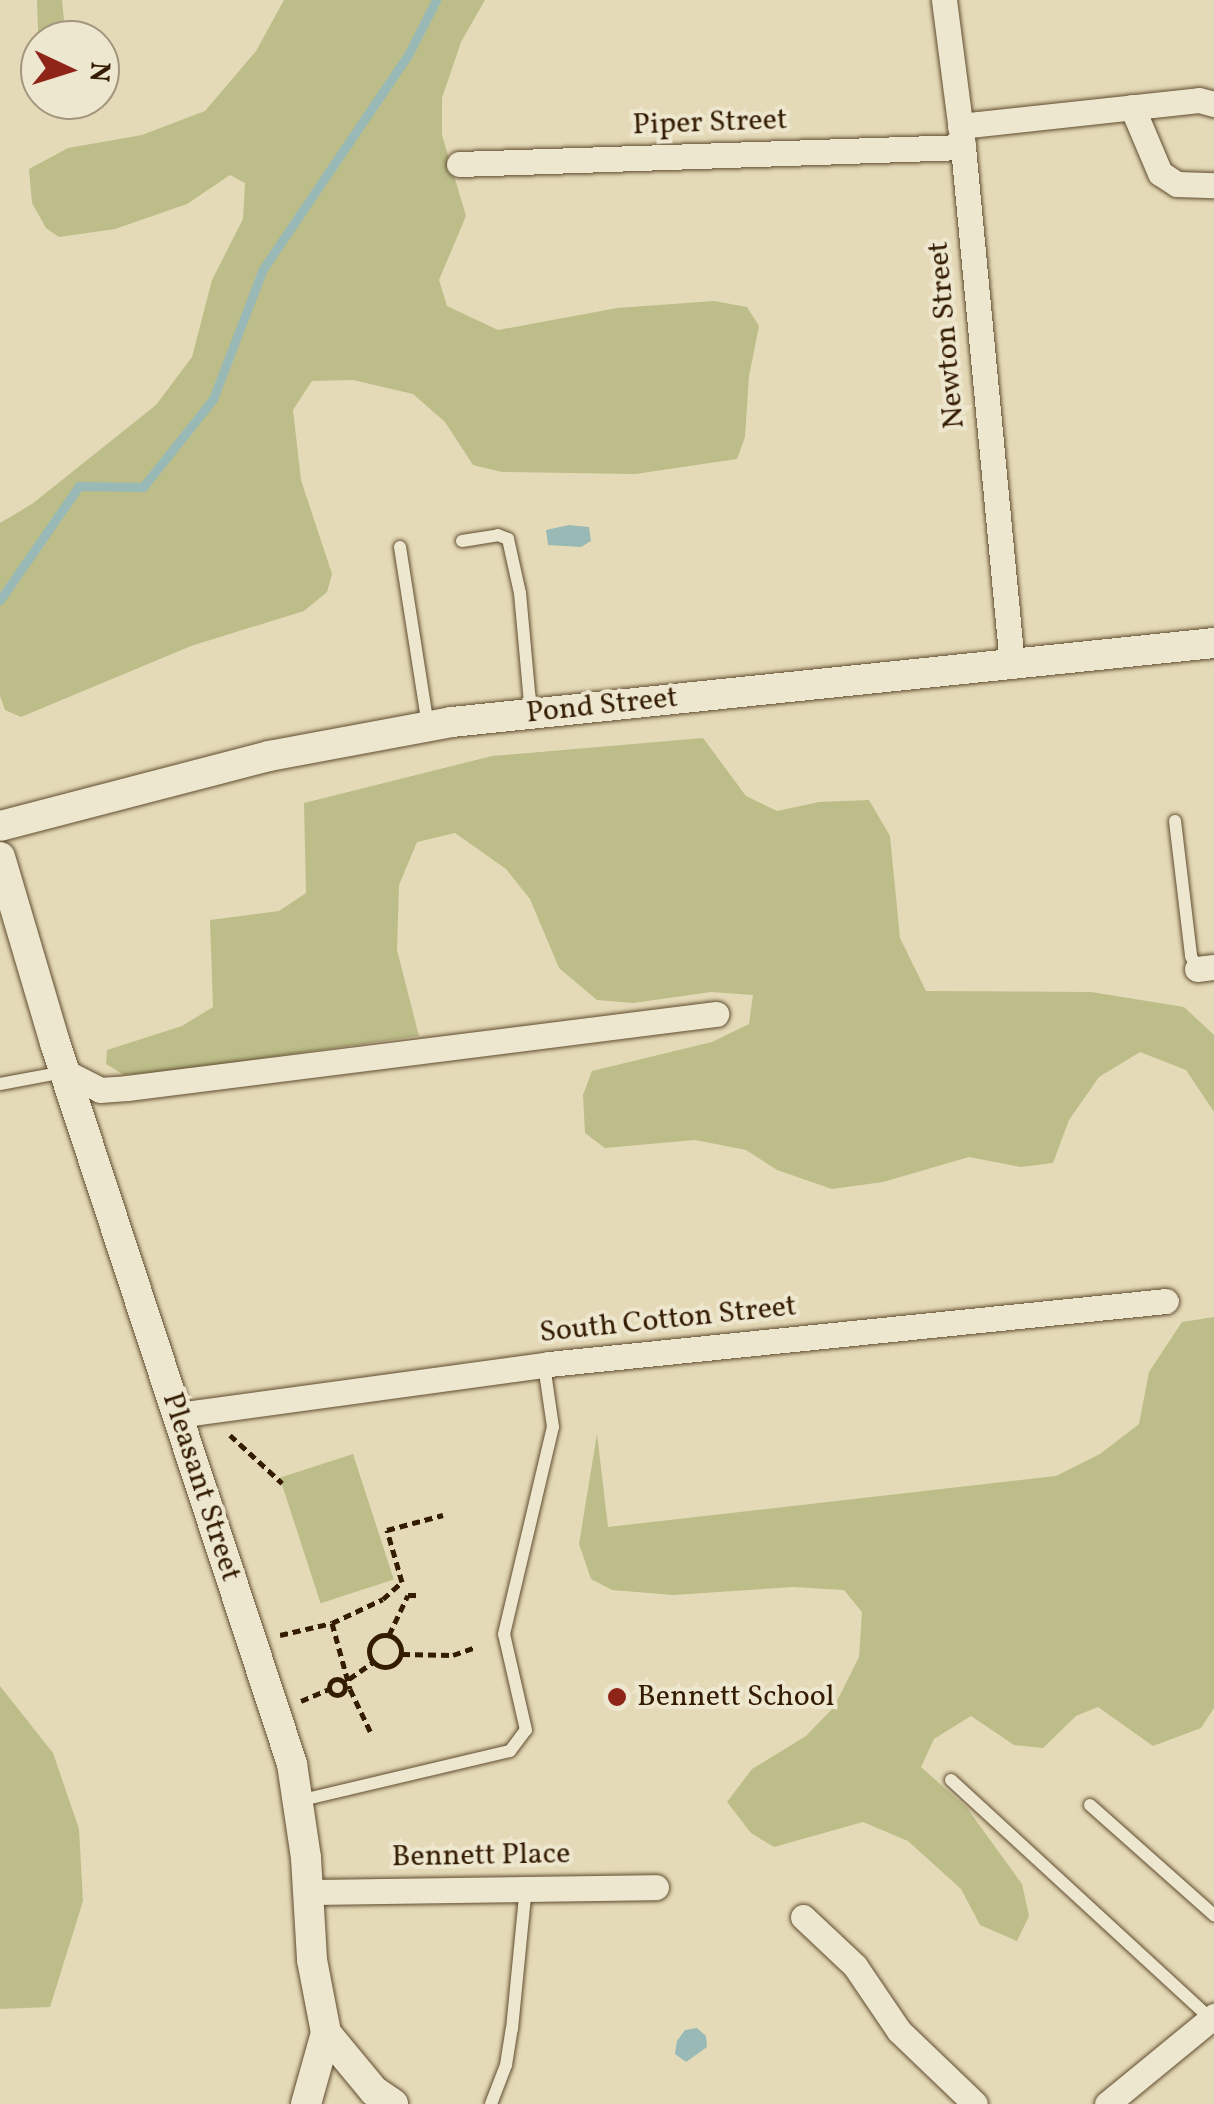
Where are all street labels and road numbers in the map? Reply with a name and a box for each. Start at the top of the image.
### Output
street label: Piper Street [632,102,788,144]
street label: Newton Street [921,240,973,430]
street label: Pond Street [524,680,680,732]
street label: South Cotton Street [538,1289,798,1351]
street label: Pleasant Street [154,1388,248,1586]
street label: Bennett Place [391,1836,571,1876]

